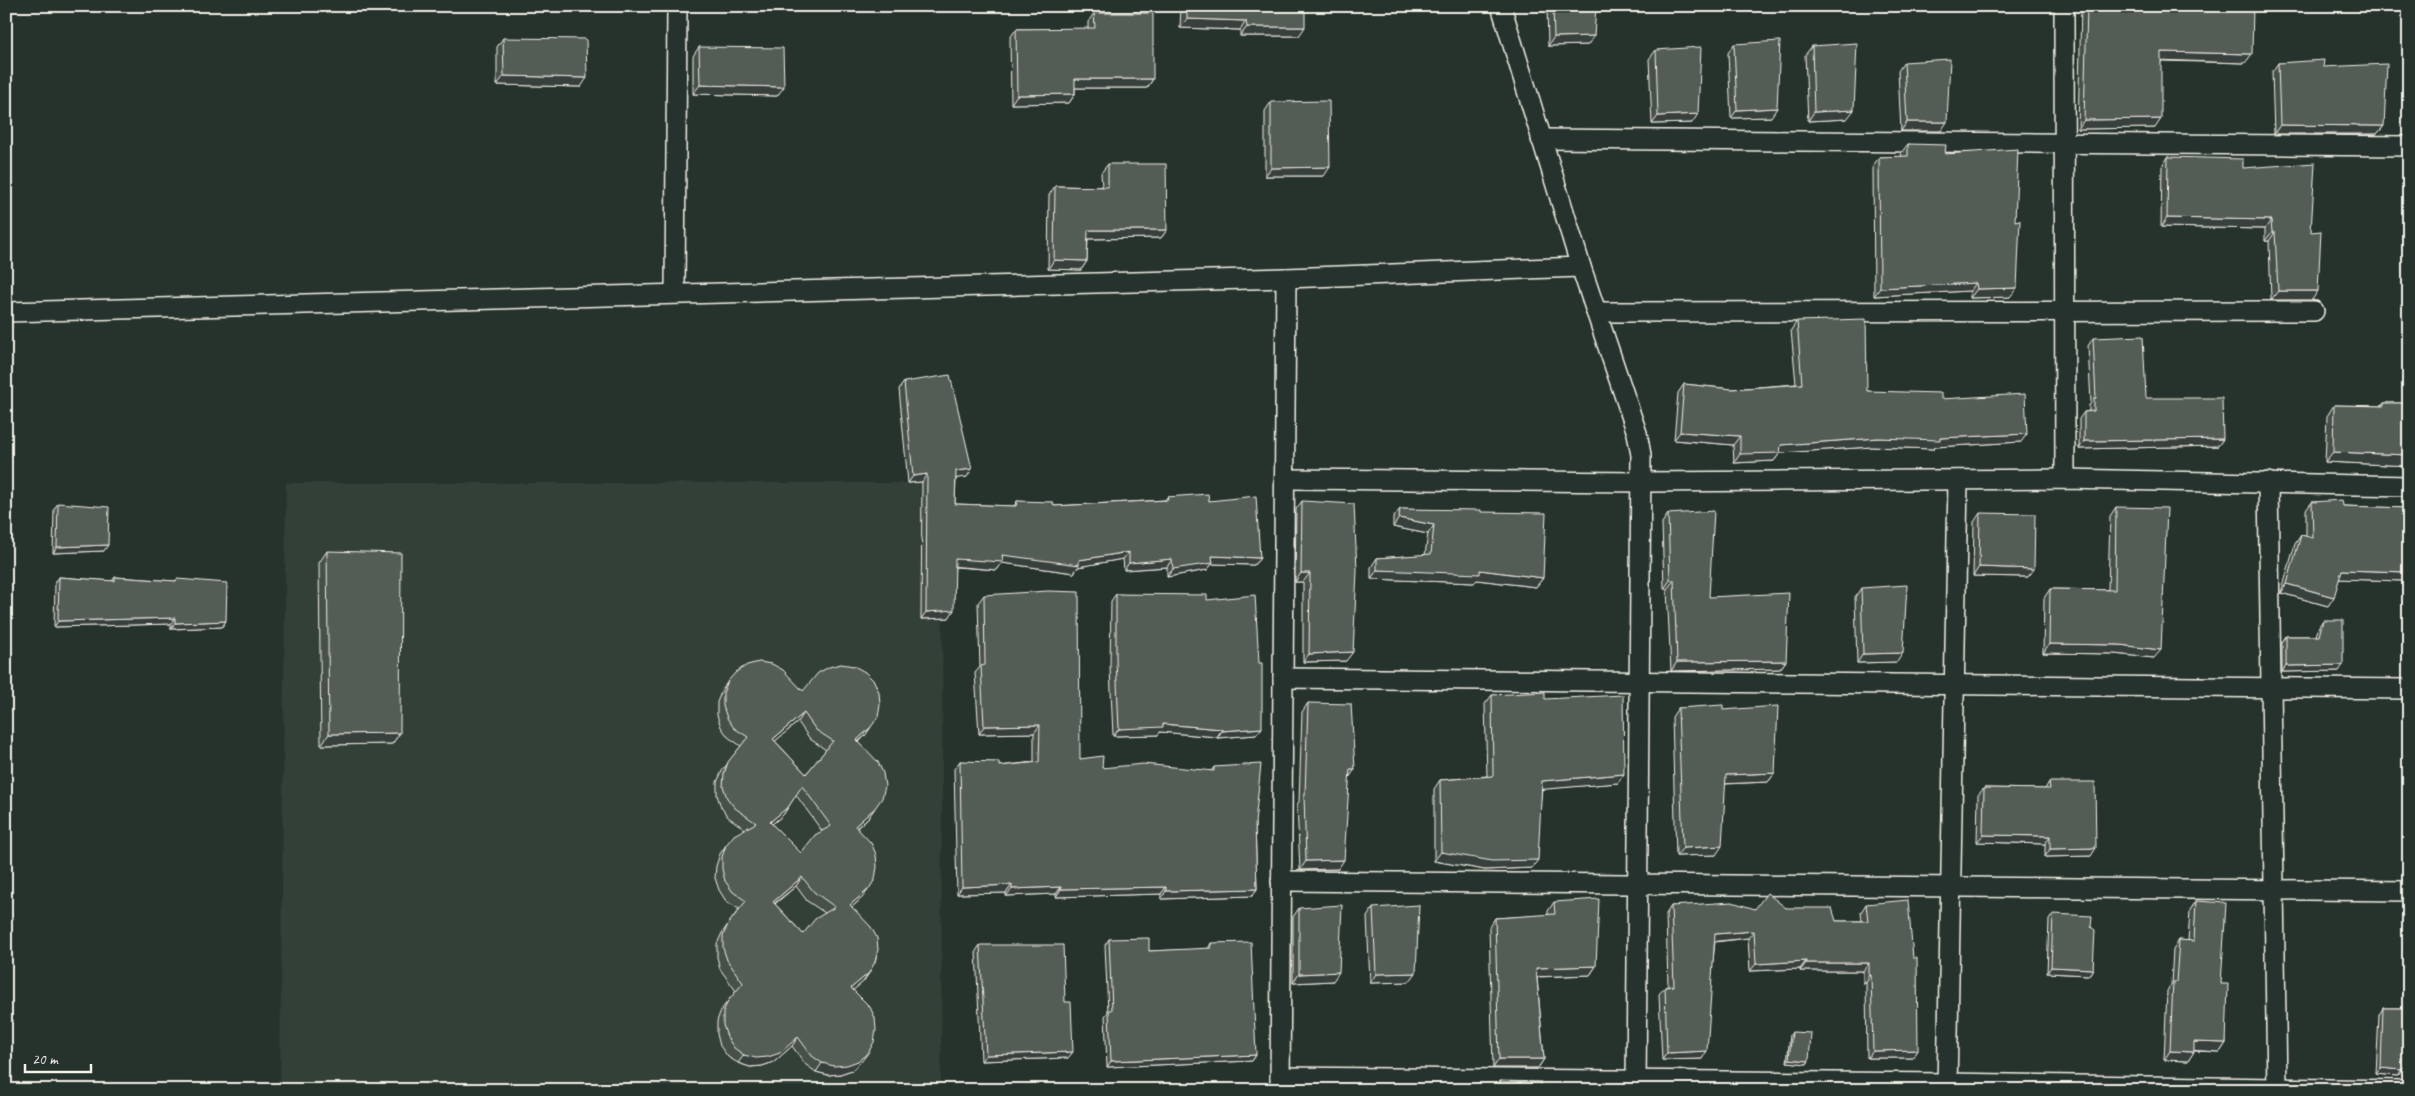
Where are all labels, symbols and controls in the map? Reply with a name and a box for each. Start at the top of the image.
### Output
scale bar [25,1041,91,1073]
text: 20 m [32,1050,59,1069]

